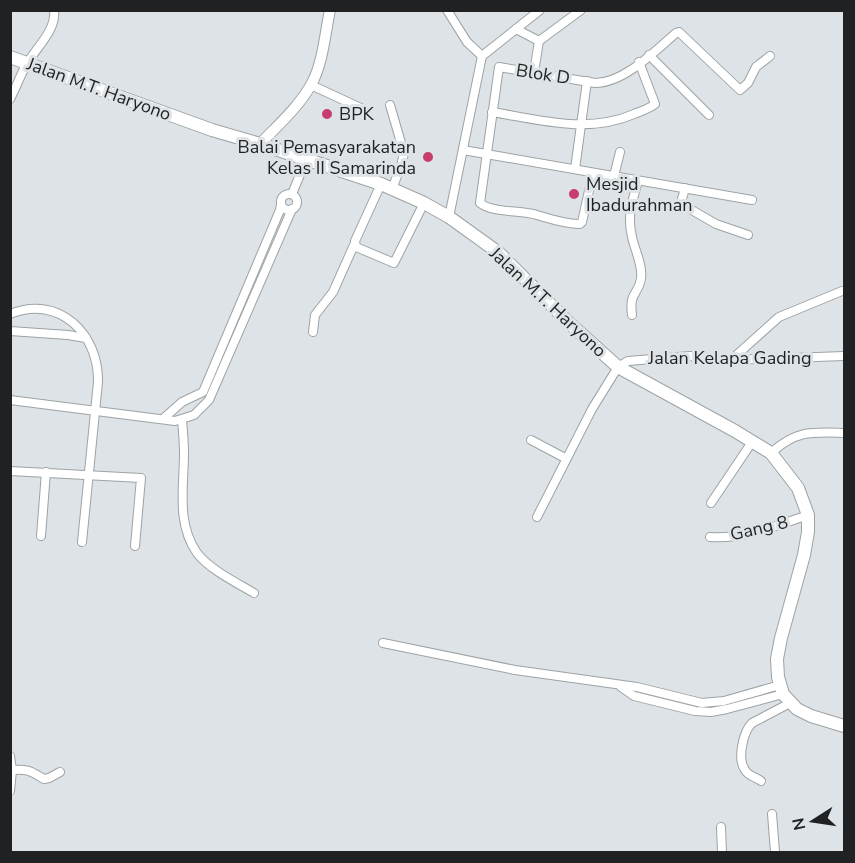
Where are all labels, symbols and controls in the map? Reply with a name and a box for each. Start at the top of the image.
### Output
street label: Jalan M.T. Haryono [23,51,174,126]
street label: Blok D [514,58,572,90]
place label: BPK [339,102,375,126]
marker: BPK [320,107,334,121]
place label: Balai Pemasyarakatan Kelas II Samarinda [238,135,416,180]
marker: Balai Pemasyarakatan Kelas II Samarinda [421,150,435,164]
place label: Mesjid Ibadurahman [586,172,693,217]
marker: Mesjid Ibadurahman [567,187,581,201]
street label: Jalan M.T. Haryono [484,241,612,362]
street label: Jalan Kelapa Gading [647,346,812,370]
street label: Gang 8 [728,510,790,546]
north arrow [783,791,843,851]
text: N [787,816,811,832]

